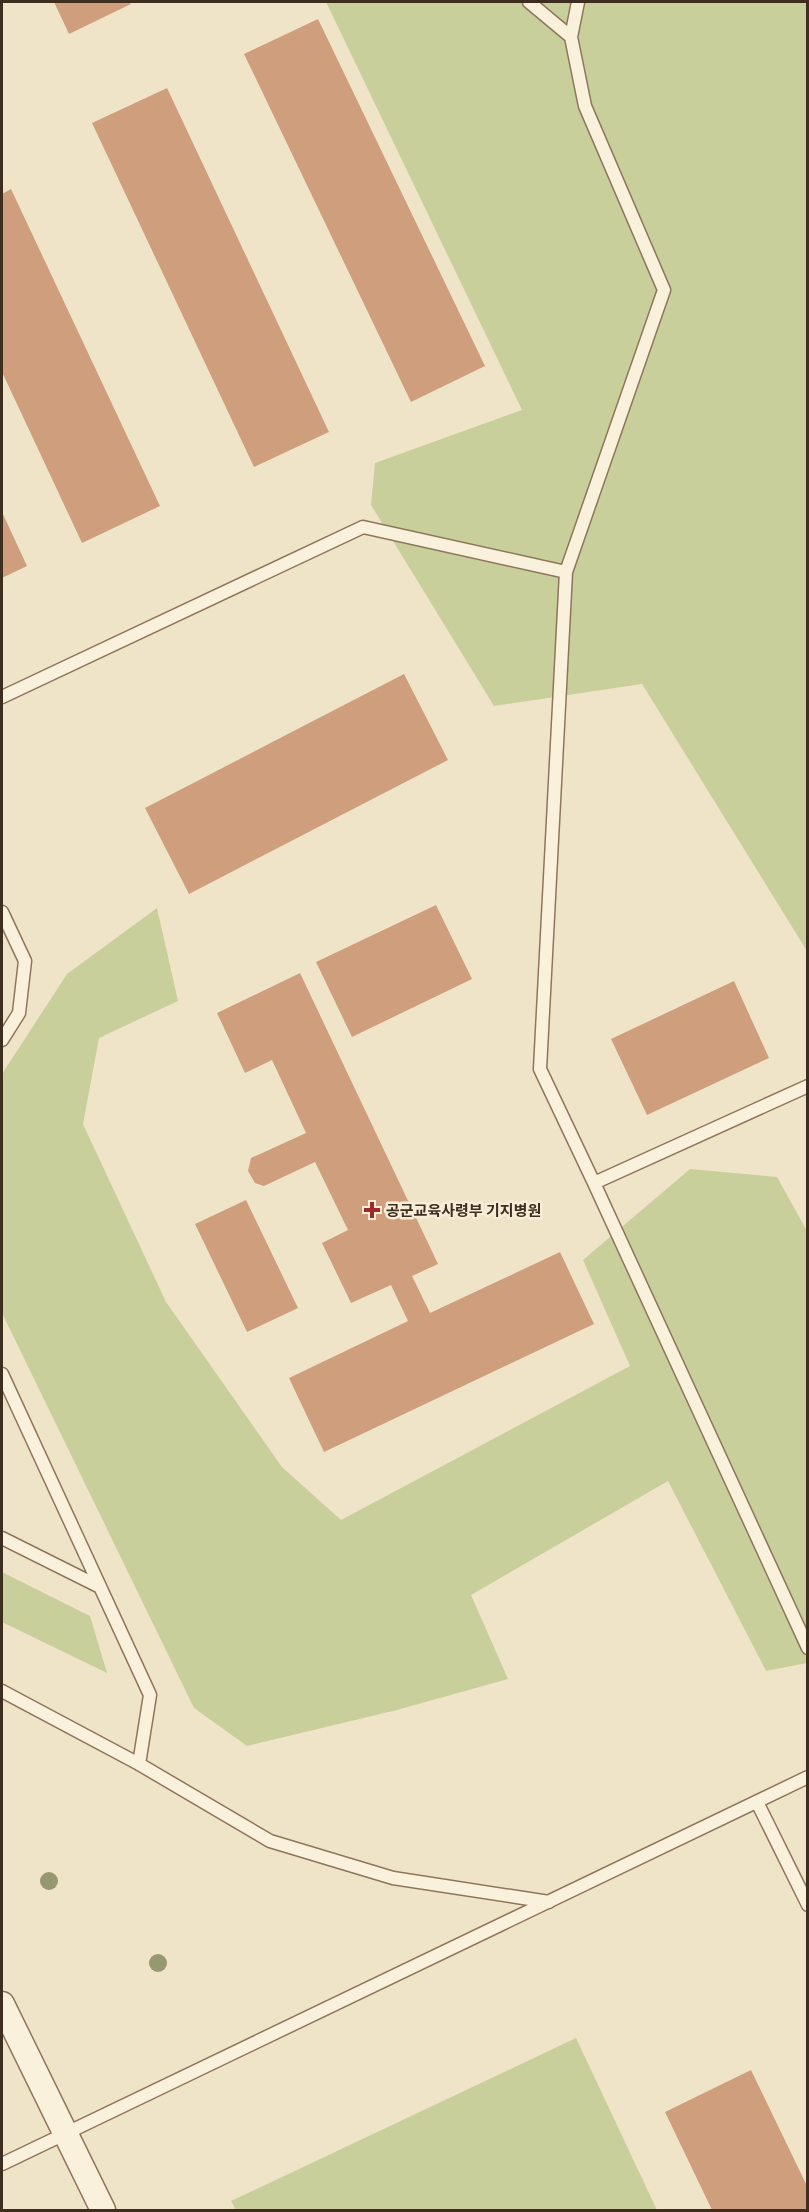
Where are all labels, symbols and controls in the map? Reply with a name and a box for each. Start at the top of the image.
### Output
place label: 공군교육사령부 기지병원 [386,1200,541,1220]
marker: 공군교육사령부 기지병원 [363,1201,381,1219]

